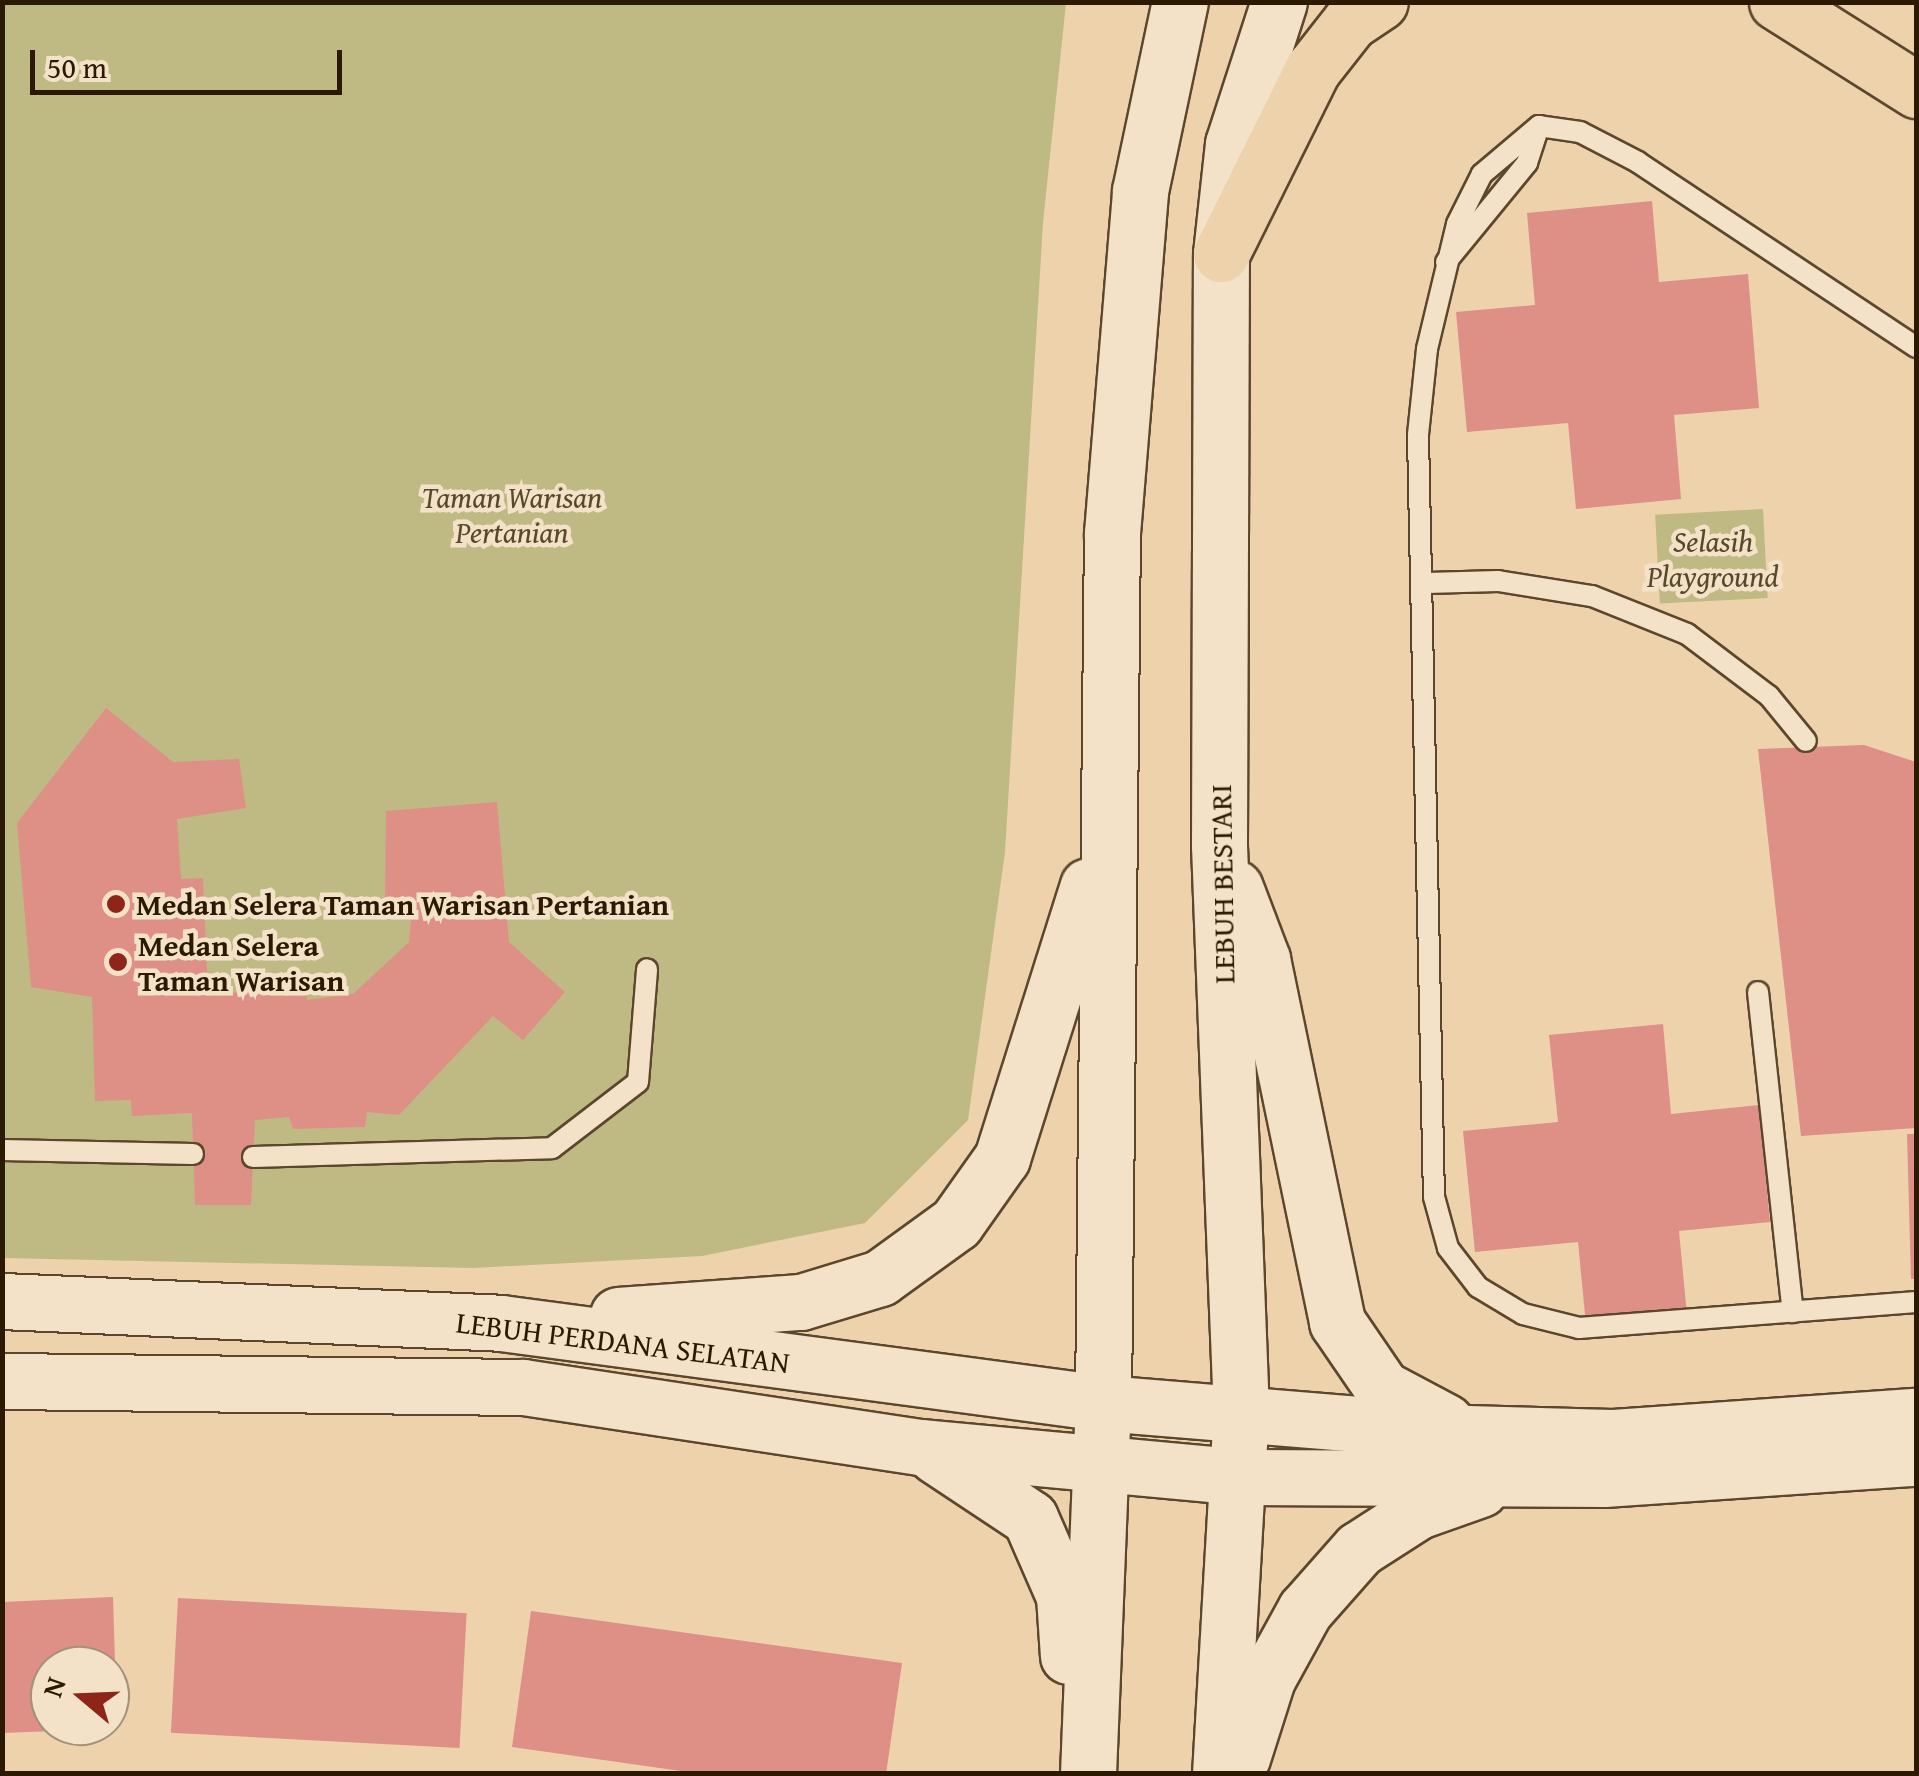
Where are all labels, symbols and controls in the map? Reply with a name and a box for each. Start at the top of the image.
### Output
scale bar [35,30,348,92]
text: 50 m [47,45,107,89]
park label: Taman Warisan Pertanian [422,479,602,550]
park label: Selasih Playground [1647,523,1779,594]
street label: LEBUH BESTARI [1202,784,1242,984]
place label: Medan Selera Taman Warisan Pertanian [136,886,669,922]
marker: Medan Selera Taman Warisan Pertanian [105,893,127,915]
place label: Medan Selera Taman Warisan [138,927,344,998]
marker: Medan Selera Taman Warisan [107,951,129,973]
street label: LEBUH PERDANA SELATAN [454,1304,792,1380]
north arrow [30,1646,130,1746]
text: N [31,1671,75,1702]

